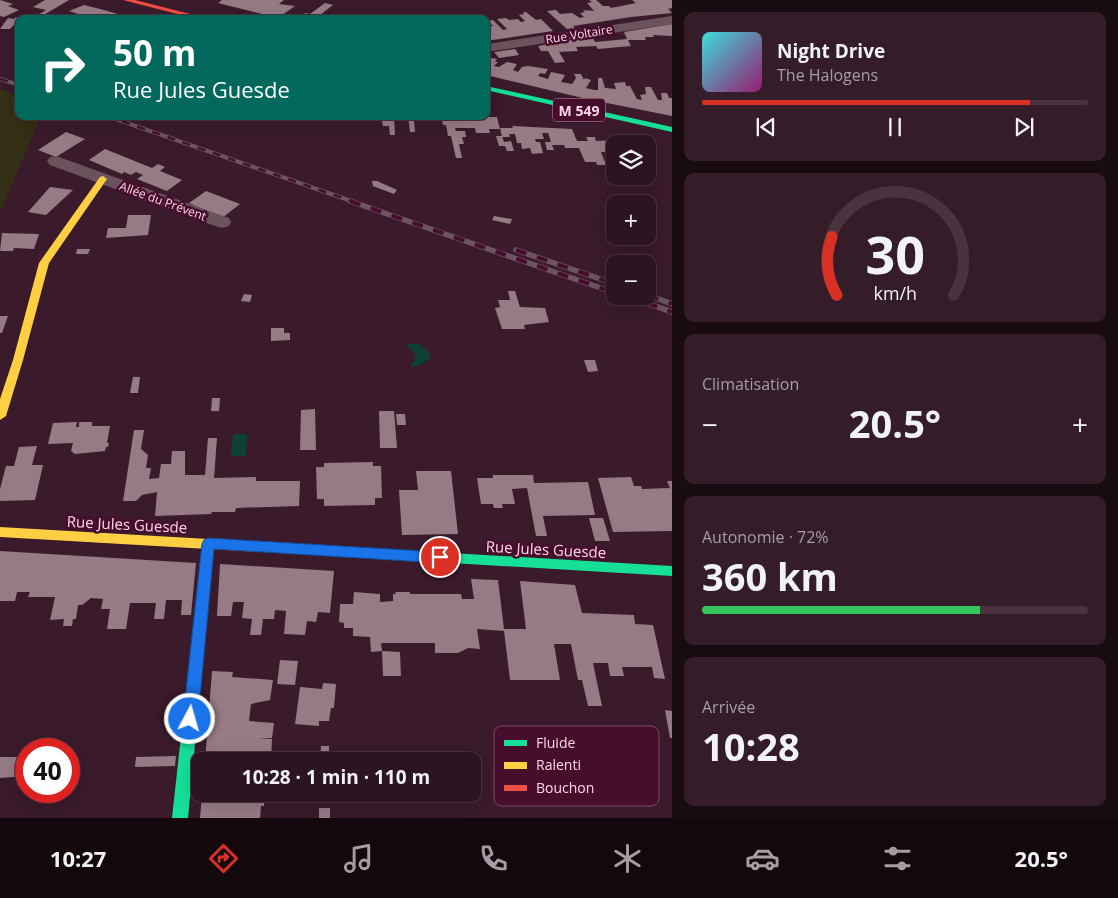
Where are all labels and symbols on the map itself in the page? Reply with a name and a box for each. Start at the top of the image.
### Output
street label: Rue Voltaire [544,20,614,48]
road number: M 549 [553,98,605,122]
street label: Allée du Prévent [117,177,209,225]
street label: Rue Jules Guesde [66,511,188,537]
pin [419,536,461,578]
street label: Rue Jules Guesde [485,536,607,562]
position arrow [163,692,215,744]
legend [494,726,659,806]
text: Fluide [536,733,575,752]
speed limit sign: 40 [15,738,80,803]
text: Ralenti [536,755,581,774]
text: Bouchon [536,778,594,797]

